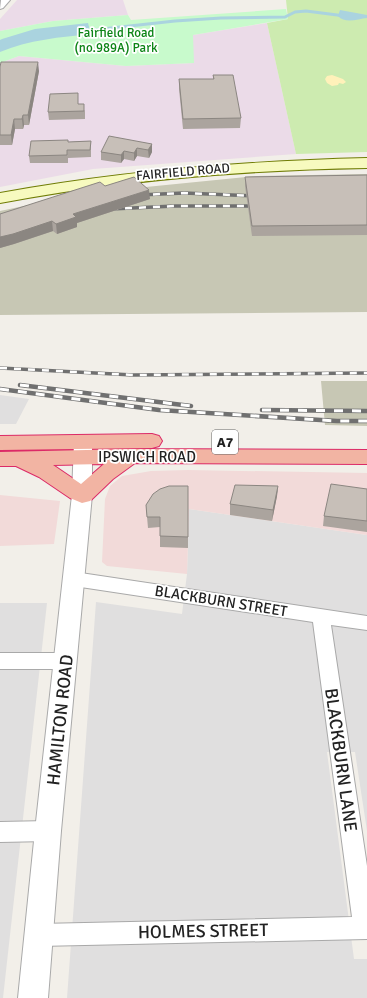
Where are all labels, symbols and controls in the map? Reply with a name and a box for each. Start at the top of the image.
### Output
park label: Fairfield Road (no.989A) Park [74,25,158,56]
street label: FAIRFIELD ROAD [136,160,230,184]
road number: A7 [212,430,238,454]
street label: IPSWICH ROAD [98,448,196,466]
street label: BLACKBURN STREET [153,582,289,620]
street label: HAMILTON ROAD [42,653,78,787]
street label: BLACKBURN LANE [320,687,362,833]
street label: HOLMES STREET [138,919,268,943]

